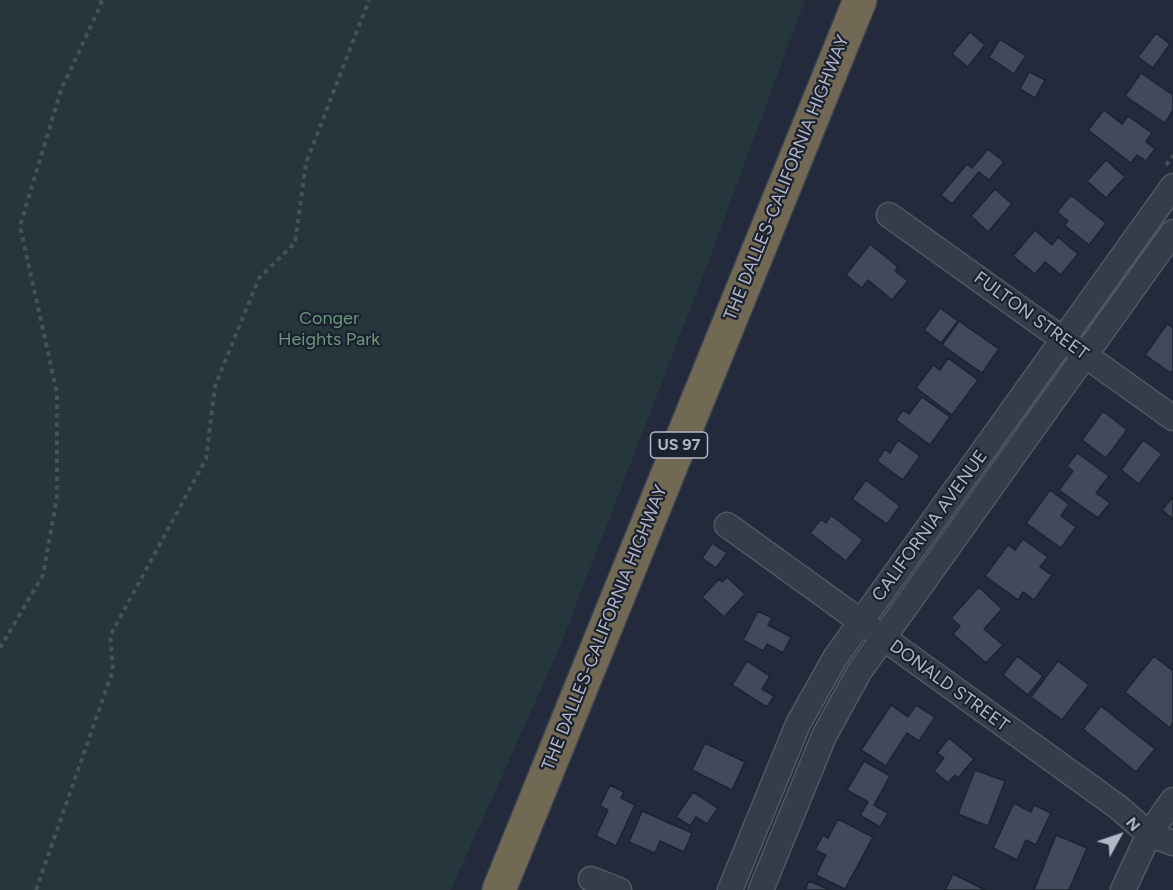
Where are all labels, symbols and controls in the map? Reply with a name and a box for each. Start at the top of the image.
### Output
street label: THE DALLES-CALIFORNIA HIGHWAY [720,32,854,324]
street label: FULTON STREET [970,267,1092,365]
park label: Conger Heights Park [278,308,380,350]
road number: US 97 [650,432,708,458]
street label: CALIFORNIA AVENUE [868,446,992,606]
street label: THE DALLES-CALIFORNIA HIGHWAY [538,482,672,774]
street label: DONALD STREET [885,635,1013,737]
north arrow [1089,806,1149,866]
text: N [1122,813,1144,835]

